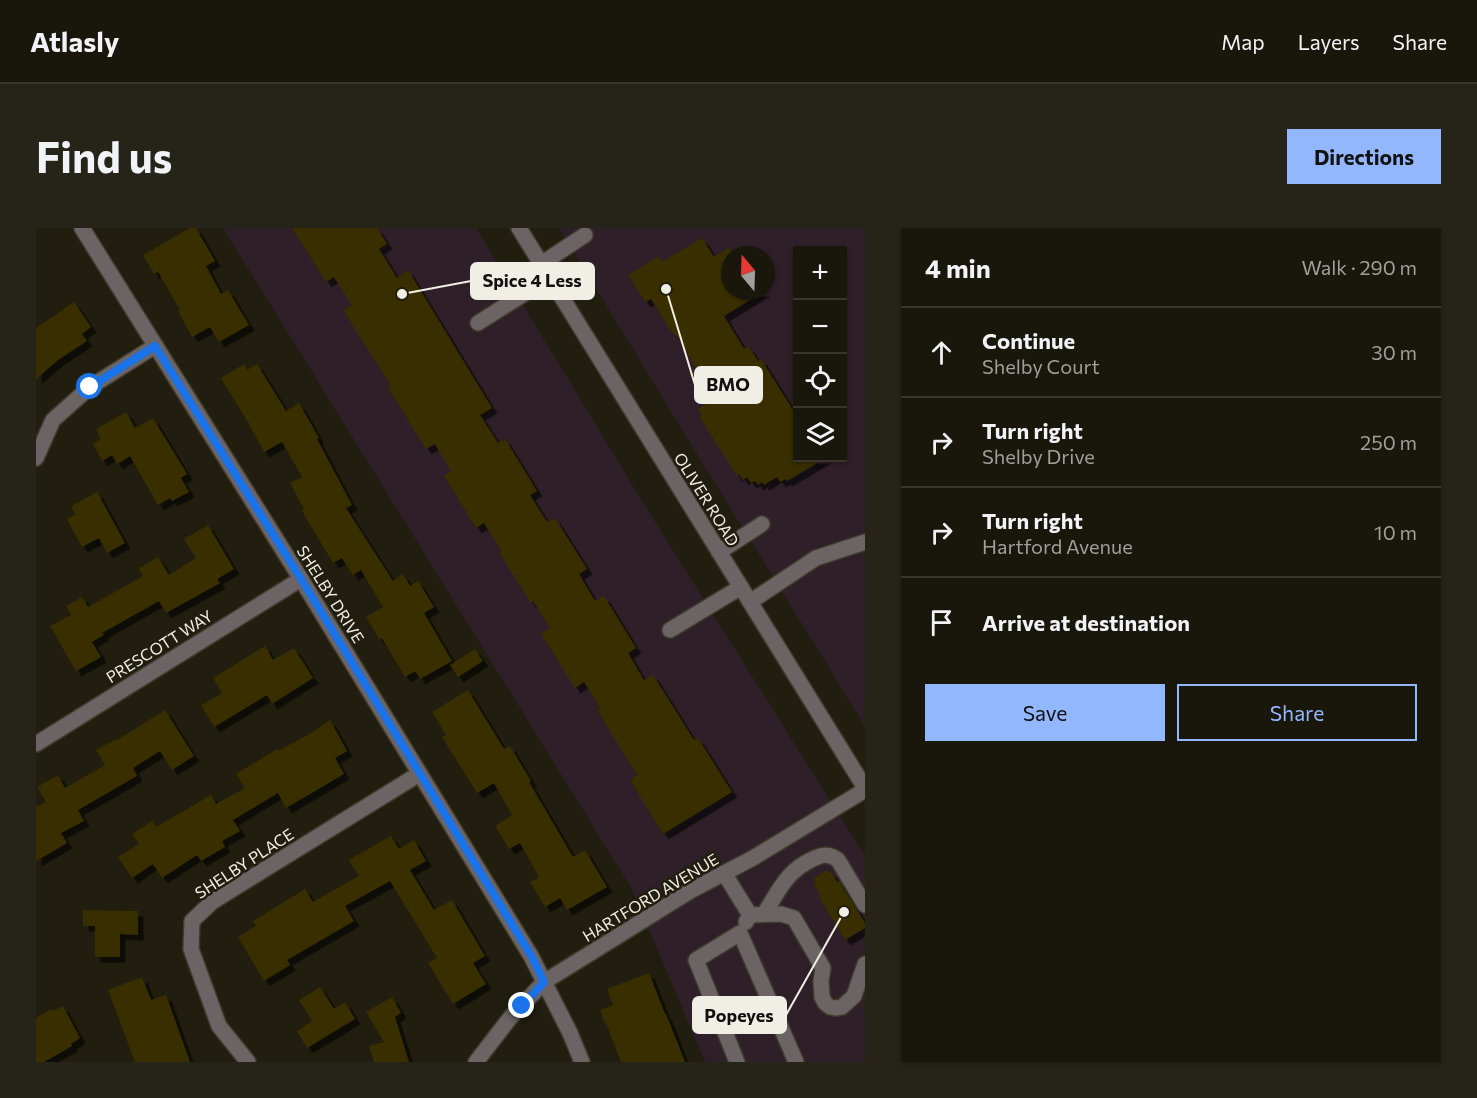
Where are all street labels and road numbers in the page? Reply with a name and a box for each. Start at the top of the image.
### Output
street label: OLIVER ROAD [671,449,743,549]
street label: SHELBY DRIVE [294,542,368,646]
street label: PRESCOTT WAY [102,605,216,686]
street label: SHELBY PLACE [191,824,297,902]
street label: HARTFORD AVENUE [579,849,721,945]

